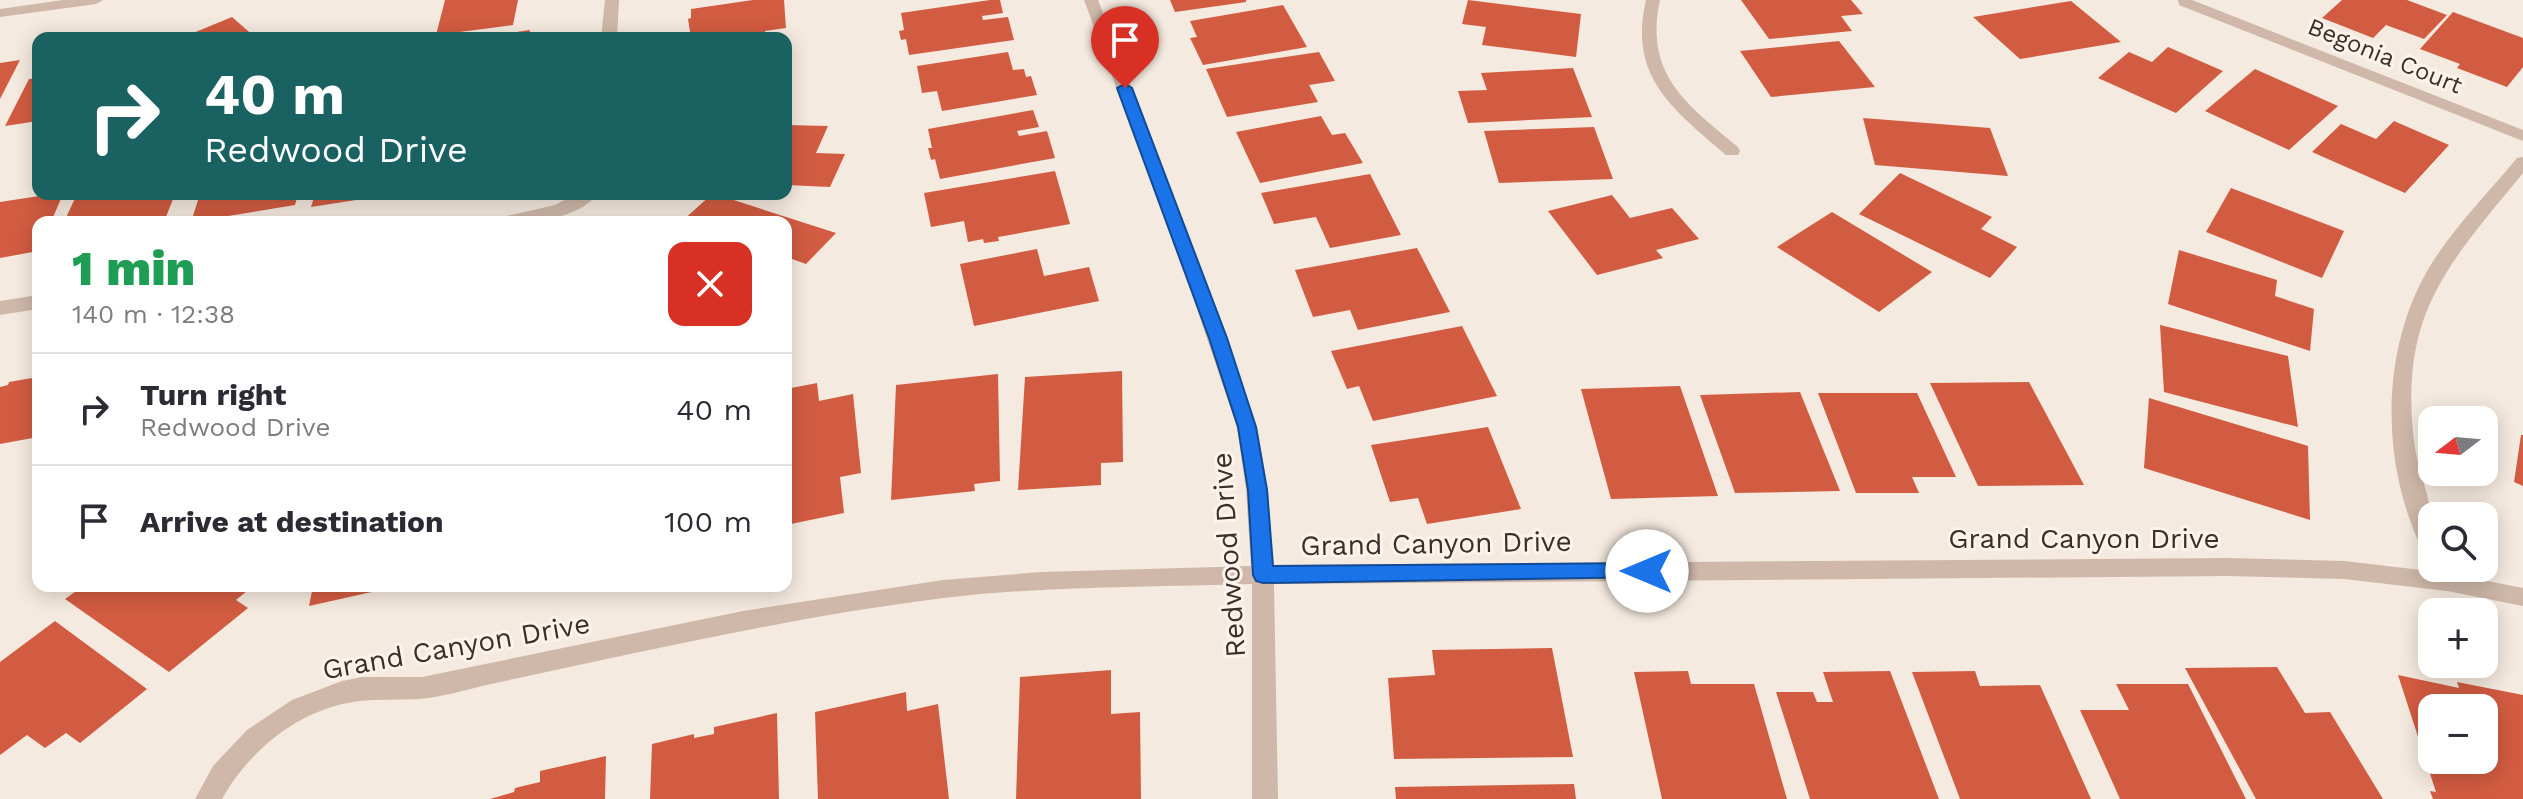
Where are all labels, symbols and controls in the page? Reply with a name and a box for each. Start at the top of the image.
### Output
pin [1091,6,1159,88]
street label: Begonia Court [2304,12,2466,100]
icon: arrive [1103,18,1147,62]
text: 40 m [204,62,345,128]
icon: right [72,64,176,168]
text: Redwood Drive [204,129,468,171]
text: 1 min [72,240,195,297]
button: close [668,242,752,326]
text: 140 m · 12:38 [72,299,235,329]
text: Turn right [140,377,286,412]
icon: right [72,387,116,431]
text: 40 m [676,392,752,427]
north arrow [2418,406,2498,486]
map controls [2418,406,2498,774]
text: Redwood Drive [140,412,331,442]
street label: Redwood Drive [1205,451,1252,658]
icon: arrive [72,499,116,543]
button: search [2418,502,2498,582]
text: Arrive at destination [140,504,444,539]
text: 100 m [664,504,752,539]
street label: Grand Canyon Drive [1948,522,2220,555]
street label: Grand Canyon Drive [1300,525,1572,562]
position arrow [1605,529,1689,613]
button: + [2418,598,2498,678]
street label: Grand Canyon Drive [320,607,593,686]
button: − [2418,694,2498,774]

